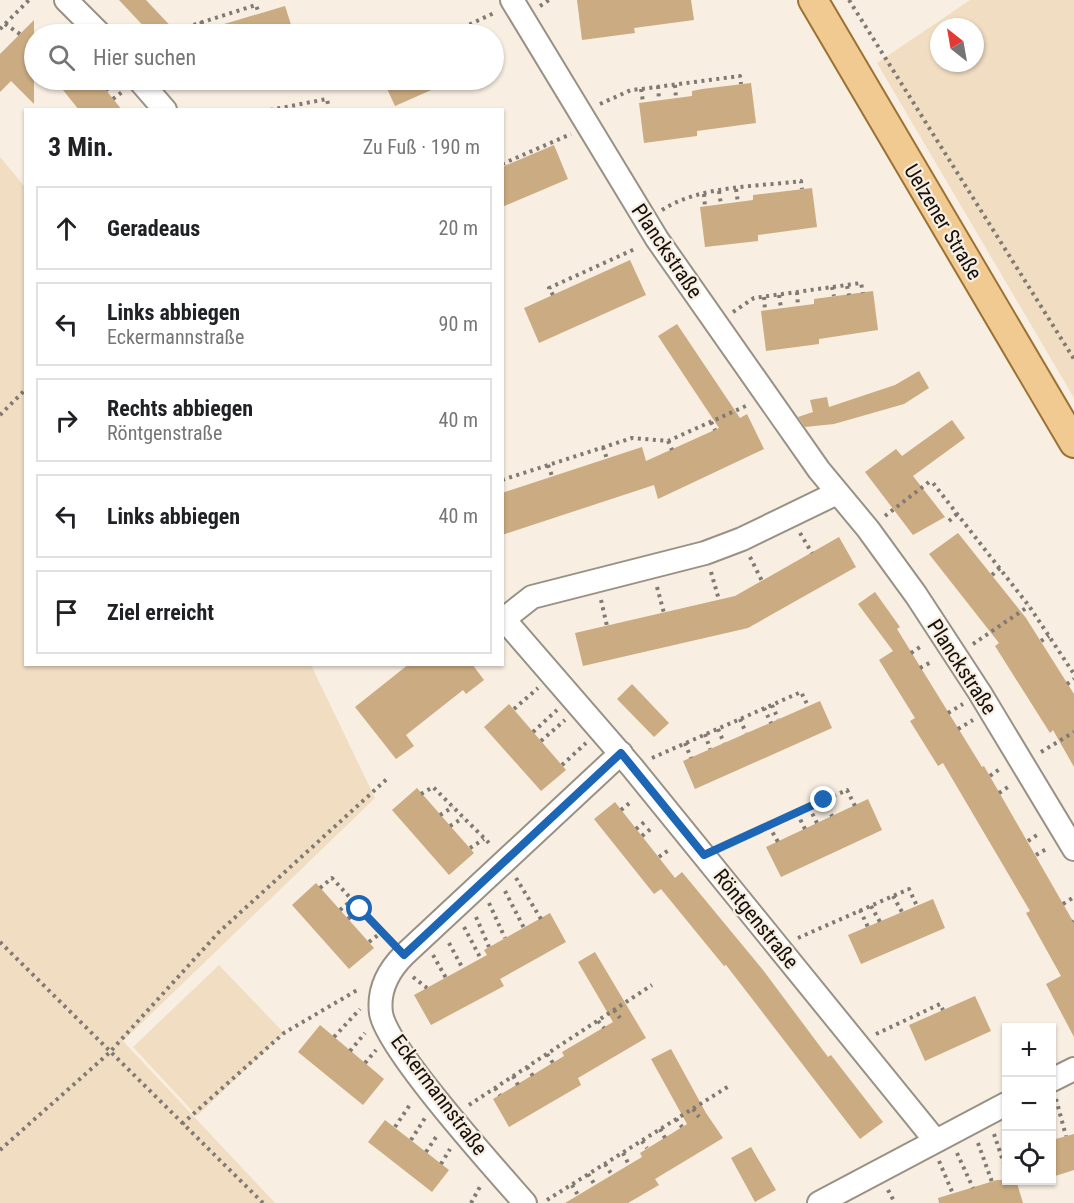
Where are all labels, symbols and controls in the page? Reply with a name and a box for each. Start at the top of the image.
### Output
north arrow [930,18,984,72]
search box [24,24,504,90]
icon: search [45,41,78,74]
text: Hier suchen [93,45,196,70]
text: 3 Min. [48,132,114,162]
text: Zu Fuß · 190 m [363,135,480,159]
street label: Uelzener Straße [899,160,987,284]
street label: Planckstraße [627,199,707,303]
icon: ahead [50,212,83,245]
text: Geradeaus [107,216,200,241]
text: 20 m [439,216,478,240]
text: Links abbiegen [107,300,240,325]
icon: left [50,308,83,341]
text: 90 m [439,312,478,336]
text: Eckermannstraße [107,325,244,349]
text: Rechts abbiegen [107,396,253,421]
icon: right [50,404,83,437]
text: 40 m [439,408,478,432]
text: Röntgenstraße [107,421,222,445]
icon: left [50,500,83,533]
text: Links abbiegen [107,504,240,529]
text: 40 m [439,504,478,528]
icon: arrive [50,596,83,629]
text: Ziel erreicht [107,600,214,625]
street label: Planckstraße [922,615,1002,719]
route end [810,786,836,812]
street label: Röntgenstraße [709,864,804,974]
route start [346,895,372,921]
map controls [1002,1023,1056,1185]
button: + [1002,1023,1056,1077]
street label: Eckermannstraße [386,1030,492,1160]
button: − [1002,1077,1056,1131]
button: locate [1002,1131,1056,1185]

